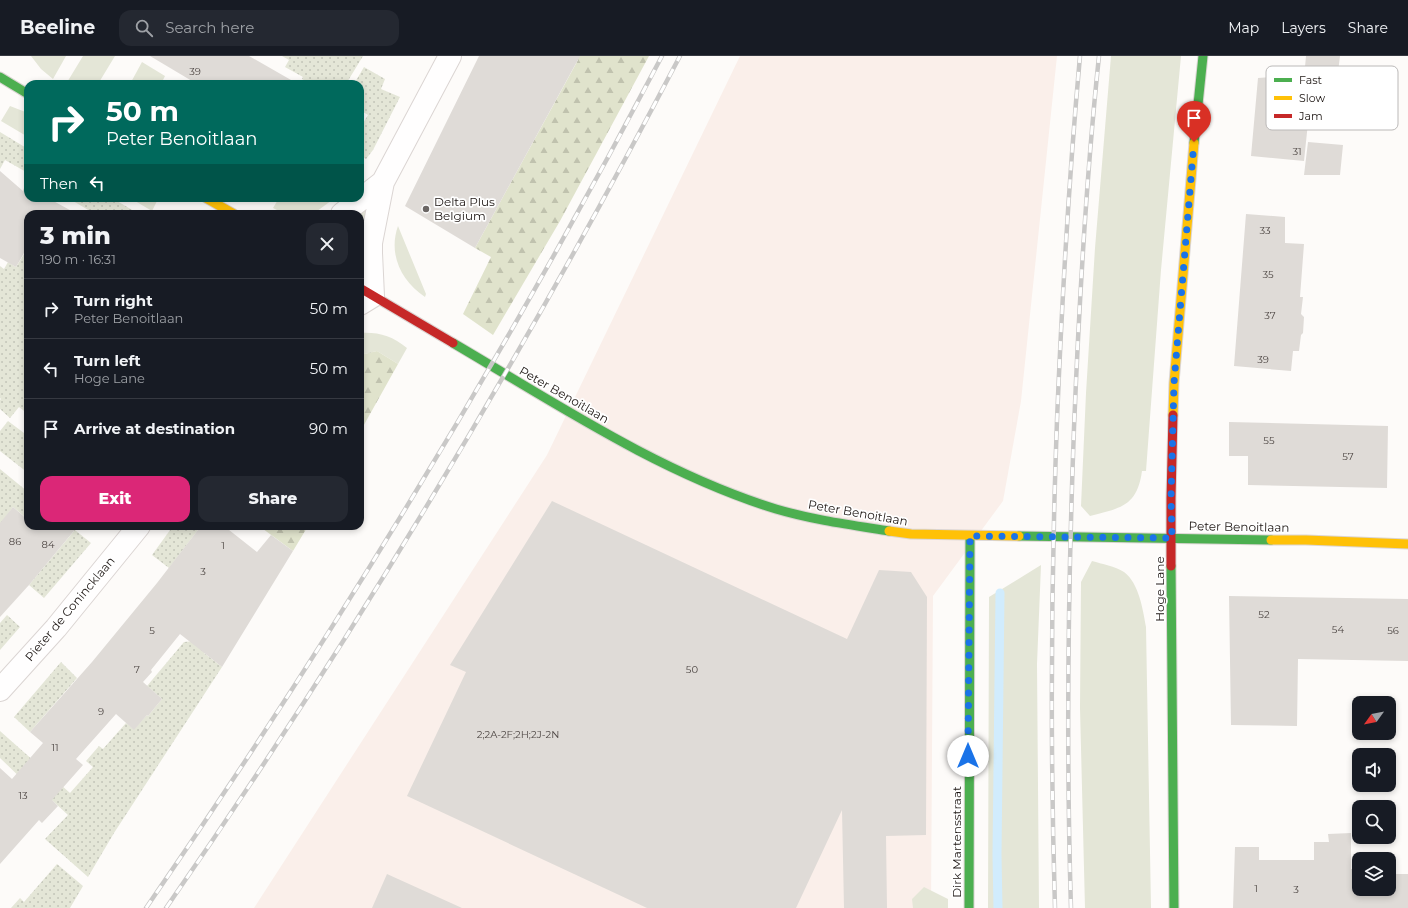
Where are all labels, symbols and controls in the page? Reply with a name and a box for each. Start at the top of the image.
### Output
search box [119,10,399,46]
text: Beeline [20,16,95,39]
icon: search [133,17,155,39]
text: Search here [165,18,254,37]
text: Map [1228,19,1259,37]
text: Layers [1281,19,1326,37]
text: Share [1348,19,1388,37]
house number: 39 [189,65,201,78]
legend [1266,66,1398,130]
text: Fast [1299,73,1323,87]
text: Slow [1299,91,1325,105]
text: 50 m [106,94,179,128]
icon: right [40,96,92,148]
pin [1177,101,1211,142]
icon: arrive [1183,107,1205,129]
text: Jam [1298,109,1323,123]
text: Peter Benoitlaan [106,128,257,150]
house number: 31 [1292,145,1302,158]
icon: left [86,172,108,194]
text: Then [40,174,78,193]
place label: Delta Plus Belgium [434,194,495,223]
marker: Delta Plus Belgium [421,204,431,214]
text: 3 min [40,221,111,250]
button: close [306,223,348,265]
house number: 33 [1259,224,1271,237]
text: 190 m · 16:31 [40,251,116,267]
house number: 35 [1262,268,1274,281]
text: Turn right [74,291,153,310]
icon: right [40,298,62,320]
text: 50 m [310,299,348,318]
house number: 37 [1264,309,1276,322]
text: Peter Benoitlaan [74,310,183,326]
text: Turn left [74,351,141,370]
house number: 39 [1257,353,1269,366]
icon: left [40,358,62,380]
text: 50 m [310,359,348,378]
street label: Peter Benoitlaan [517,363,612,426]
text: Hoge Lane [74,370,145,386]
icon: arrive [40,418,62,440]
text: Arrive at destination [74,419,235,438]
text: 90 m [309,419,348,438]
house number: 55 [1263,434,1275,447]
house number: 57 [1342,450,1354,463]
button: Exit [40,476,190,522]
button: Share [198,476,348,522]
street label: Peter Benoitlaan [807,496,909,529]
street label: Peter Benoitlaan [1188,518,1290,535]
house number: 86 [9,535,21,548]
house number: 84 [42,538,55,551]
house number: 1 [221,539,225,552]
street label: Pieter de Conincklaan [21,553,118,664]
street label: Hoge Lane [1152,556,1167,622]
house number: 3 [200,565,206,578]
house number: 52 [1258,608,1270,621]
house number: 54 [1332,623,1345,636]
house number: 5 [149,624,155,637]
house number: 56 [1387,624,1399,637]
house number: 7 [134,663,140,676]
house number: 50 [686,663,699,676]
north arrow [1352,696,1396,740]
map controls [1352,696,1396,896]
house number: 9 [98,705,104,718]
house number: 2;2A-2F;2H;2J-2N [477,728,559,741]
position arrow [947,735,989,777]
house number: 11 [51,741,59,754]
button: sound [1352,748,1396,792]
street label: Dirk Martensstraat [949,786,964,898]
house number: 13 [18,789,28,802]
button: search [1352,800,1396,844]
button: layers [1352,852,1396,896]
house number: 1 [1254,882,1258,895]
house number: 3 [1293,883,1299,896]

